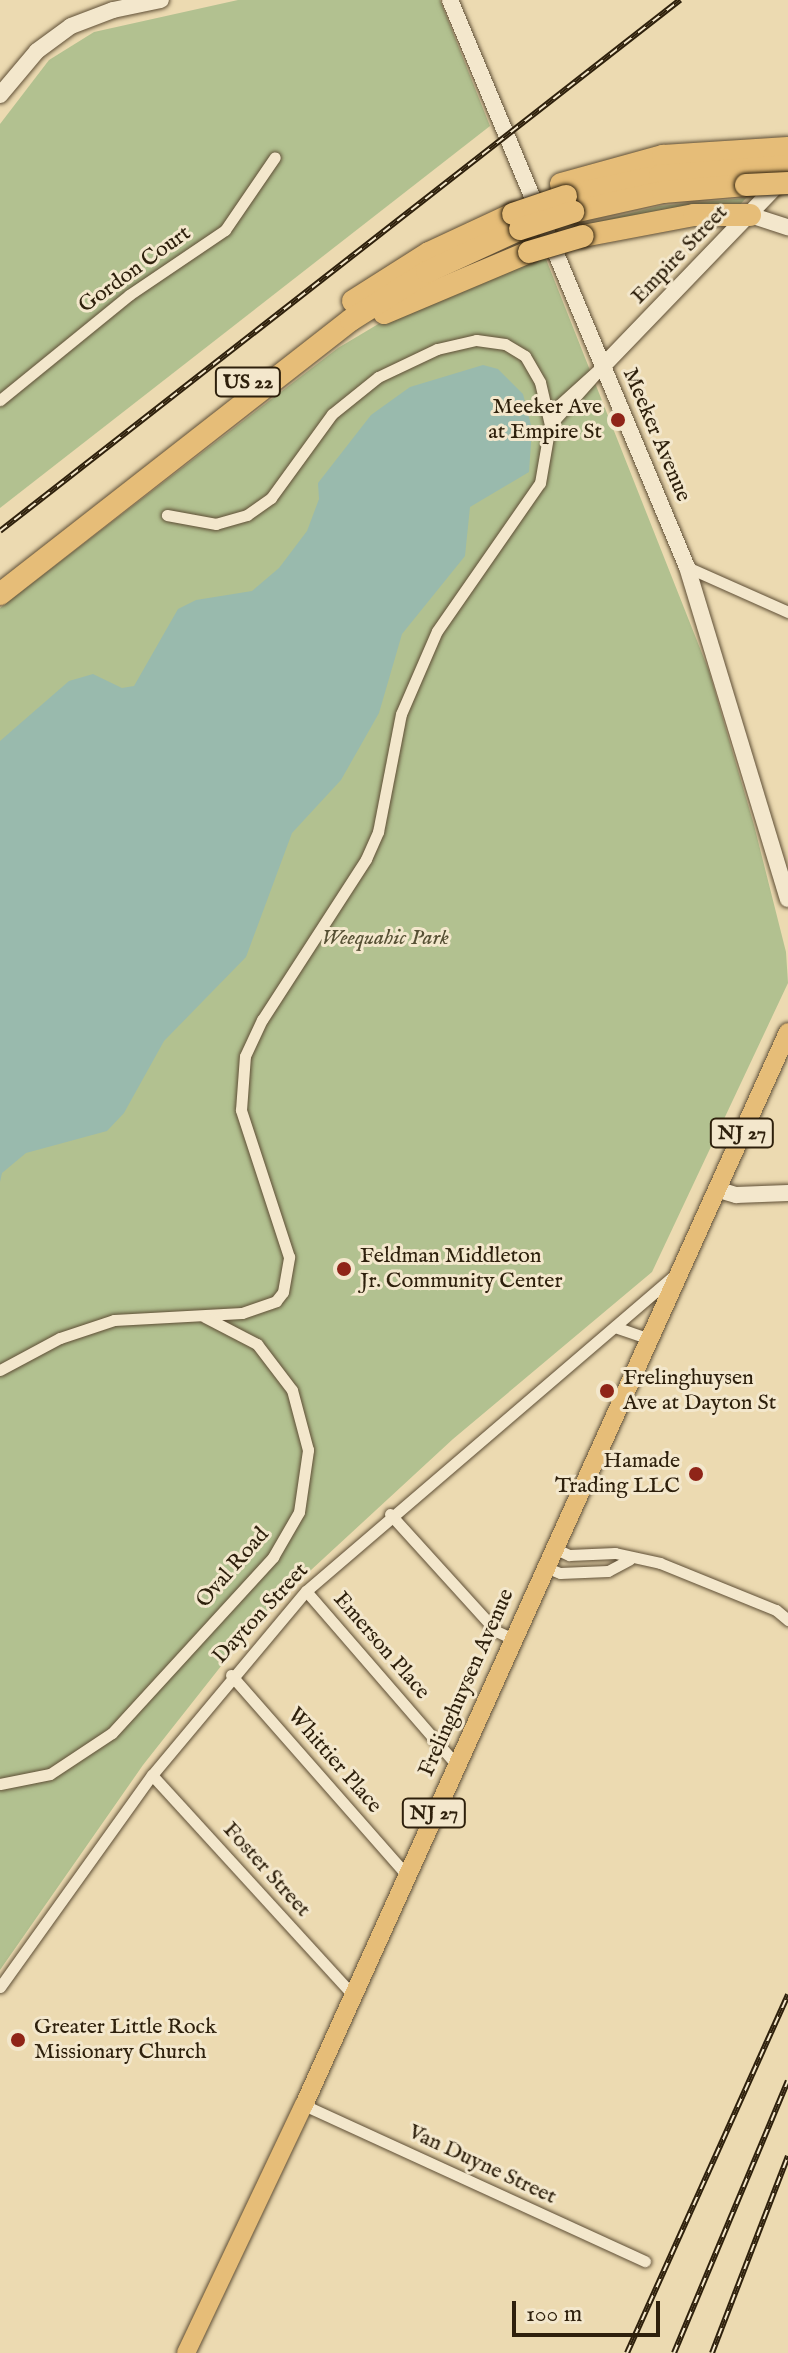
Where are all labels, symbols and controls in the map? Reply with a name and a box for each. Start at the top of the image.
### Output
street label: Empire Street [626,200,734,310]
street label: Gordon Court [74,221,196,319]
street label: Meeker Avenue [616,364,696,506]
road number: US 22 [214,366,282,398]
place label: Meeker Ave at Empire St [488,394,602,446]
marker: Meeker Ave at Empire St [609,411,627,429]
park label: Weequahic Park [321,926,449,952]
road number: NJ 27 [708,1117,776,1149]
place label: Feldman Middleton Jr. Community Center [360,1243,563,1294]
marker: Feldman Middleton Jr. Community Center [335,1260,353,1278]
place label: Frelinghuysen Ave at Dayton St [623,1365,776,1416]
marker: Frelinghuysen Ave at Dayton St [598,1382,616,1400]
place label: Hamade Trading LLC [555,1448,680,1500]
marker: Hamade Trading LLC [687,1465,705,1483]
street label: Oval Road [191,1522,275,1614]
street label: Dayton Street [208,1558,314,1670]
street label: Frelinghuysen Avenue [414,1585,520,1781]
street label: Emerson Place [327,1587,435,1705]
street label: Whittier Place [281,1703,387,1819]
road number: NJ 27 [400,1797,468,1829]
street label: Foster Street [217,1817,315,1923]
place label: Greater Little Rock Missionary Church [34,2014,217,2066]
marker: Greater Little Rock Missionary Church [9,2031,27,2049]
street label: Van Duyne Street [404,2119,560,2211]
scale bar [516,2285,664,2335]
text: 100 m [526,2299,582,2330]

